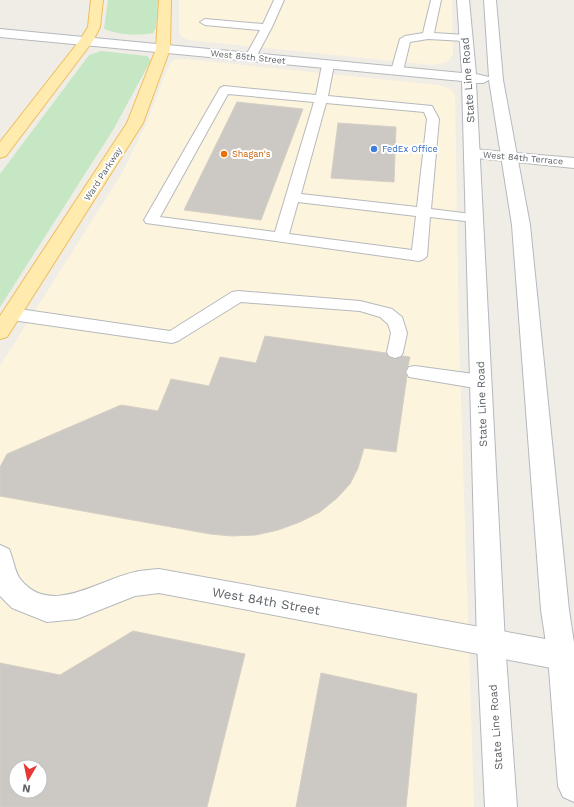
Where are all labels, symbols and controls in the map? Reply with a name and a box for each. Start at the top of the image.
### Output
street label: State Line Road [459,37,477,123]
street label: West 85th Street [210,48,286,66]
marker: FedEx Office [369,144,379,154]
place label: FedEx Office [382,144,438,154]
street label: Ward Parkway [82,145,124,203]
marker: Shagan's [219,149,229,159]
place label: Shagan's [232,149,271,159]
street label: West 84th Terrace [482,150,564,166]
street label: State Line Road [474,361,490,447]
street label: West 84th Street [211,584,322,618]
street label: State Line Road [487,684,505,770]
north arrow [8,759,48,799]
text: N [21,781,32,795]

